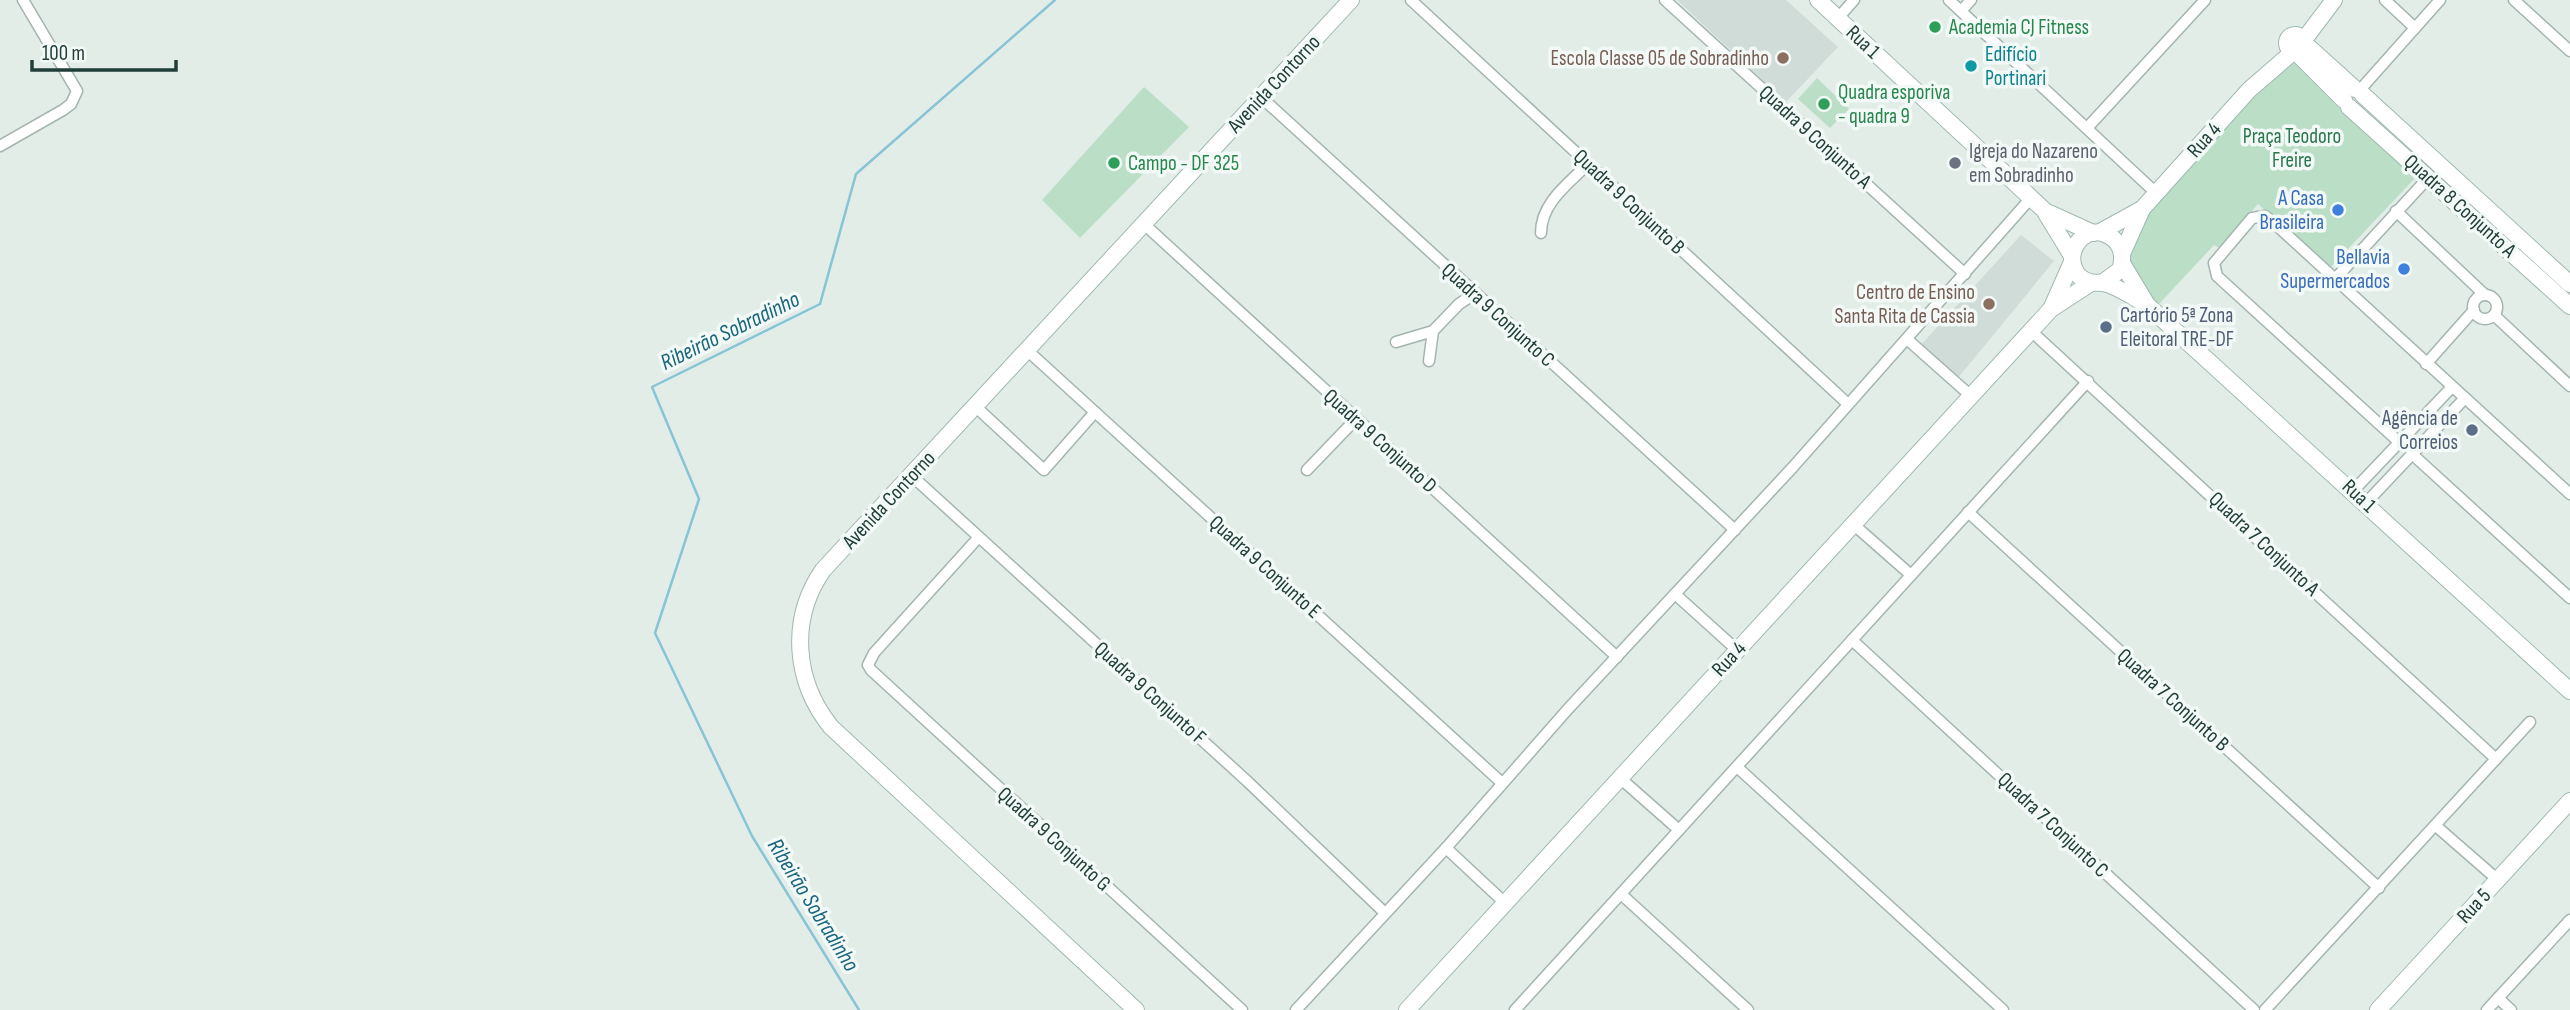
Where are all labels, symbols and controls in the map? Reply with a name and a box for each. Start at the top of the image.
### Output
place label: Academia CJ Fitness [1948,15,2089,40]
marker: Academia CJ Fitness [1927,19,1943,35]
street label: Rua 1 [1841,20,1886,64]
scale bar [32,28,175,72]
street label: Avenida Contorno [1222,30,1326,139]
text: 100 m [42,41,85,66]
place label: Edifício Portinari [1985,42,2046,91]
place label: Escola Classe 05 de Sobradinho [1550,46,1769,71]
marker: Escola Classe 05 de Sobradinho [1775,50,1791,66]
marker: Edifício Portinari [1963,58,1979,74]
street label: Quadra 9 Conjunto A [1754,80,1877,195]
place label: Quadra esporiva - quadra 9 [1838,80,1950,129]
marker: Quadra esporiva - quadra 9 [1816,96,1832,112]
street label: Rua 4 [2182,117,2226,163]
park label: Praça Teodoro Freire [2243,124,2341,173]
place label: Igreja do Nazareno em Sobradinho [1969,139,2098,188]
street label: Quadra 9 Conjunto B [1568,144,1690,260]
street label: Quadra 8 Conjunto A [2399,149,2522,264]
place label: Campo - DF 325 [1128,151,1239,176]
marker: Campo - DF 325 [1106,155,1122,171]
marker: Igreja do Nazareno em Sobradinho [1947,155,1963,171]
place label: A Casa Brasileira [2259,186,2324,235]
marker: A Casa Brasileira [2330,202,2346,218]
place label: Bellavia Supermercados [2280,245,2390,294]
street label: Quadra 9 Conjunto C [1436,258,1560,372]
marker: Bellavia Supermercados [2396,261,2412,277]
place label: Centro de Ensino Santa Rita de Cassia [1834,280,1975,329]
water label: Ribeirão Sobradinho [656,285,805,377]
marker: Centro de Ensino Santa Rita de Cassia [1981,296,1997,312]
place label: Cartório 5ª Zona Eleitoral TRE-DF [2120,303,2234,352]
marker: Cartório 5ª Zona Eleitoral TRE-DF [2098,319,2114,335]
street label: Quadra 9 Conjunto D [1318,384,1442,498]
place label: Agência de Correios [2381,406,2458,455]
marker: Agência de Correios [2464,422,2480,438]
street label: Avenida Contorno [837,446,941,555]
street label: Rua 1 [2337,474,2382,518]
street label: Quadra 7 Conjunto A [2204,487,2325,602]
street label: Quadra 9 Conjunto E [1204,510,1326,624]
street label: Quadra 9 Conjunto F [1089,636,1211,750]
street label: Rua 4 [1707,636,1751,682]
street label: Quadra 7 Conjunto B [2112,643,2234,757]
street label: Quadra 7 Conjunto C [1992,767,2114,883]
street label: Quadra 9 Conjunto G [992,782,1116,896]
water label: Ribeirão Sobradinho [761,833,865,977]
street label: Rua 5 [2452,883,2496,929]

